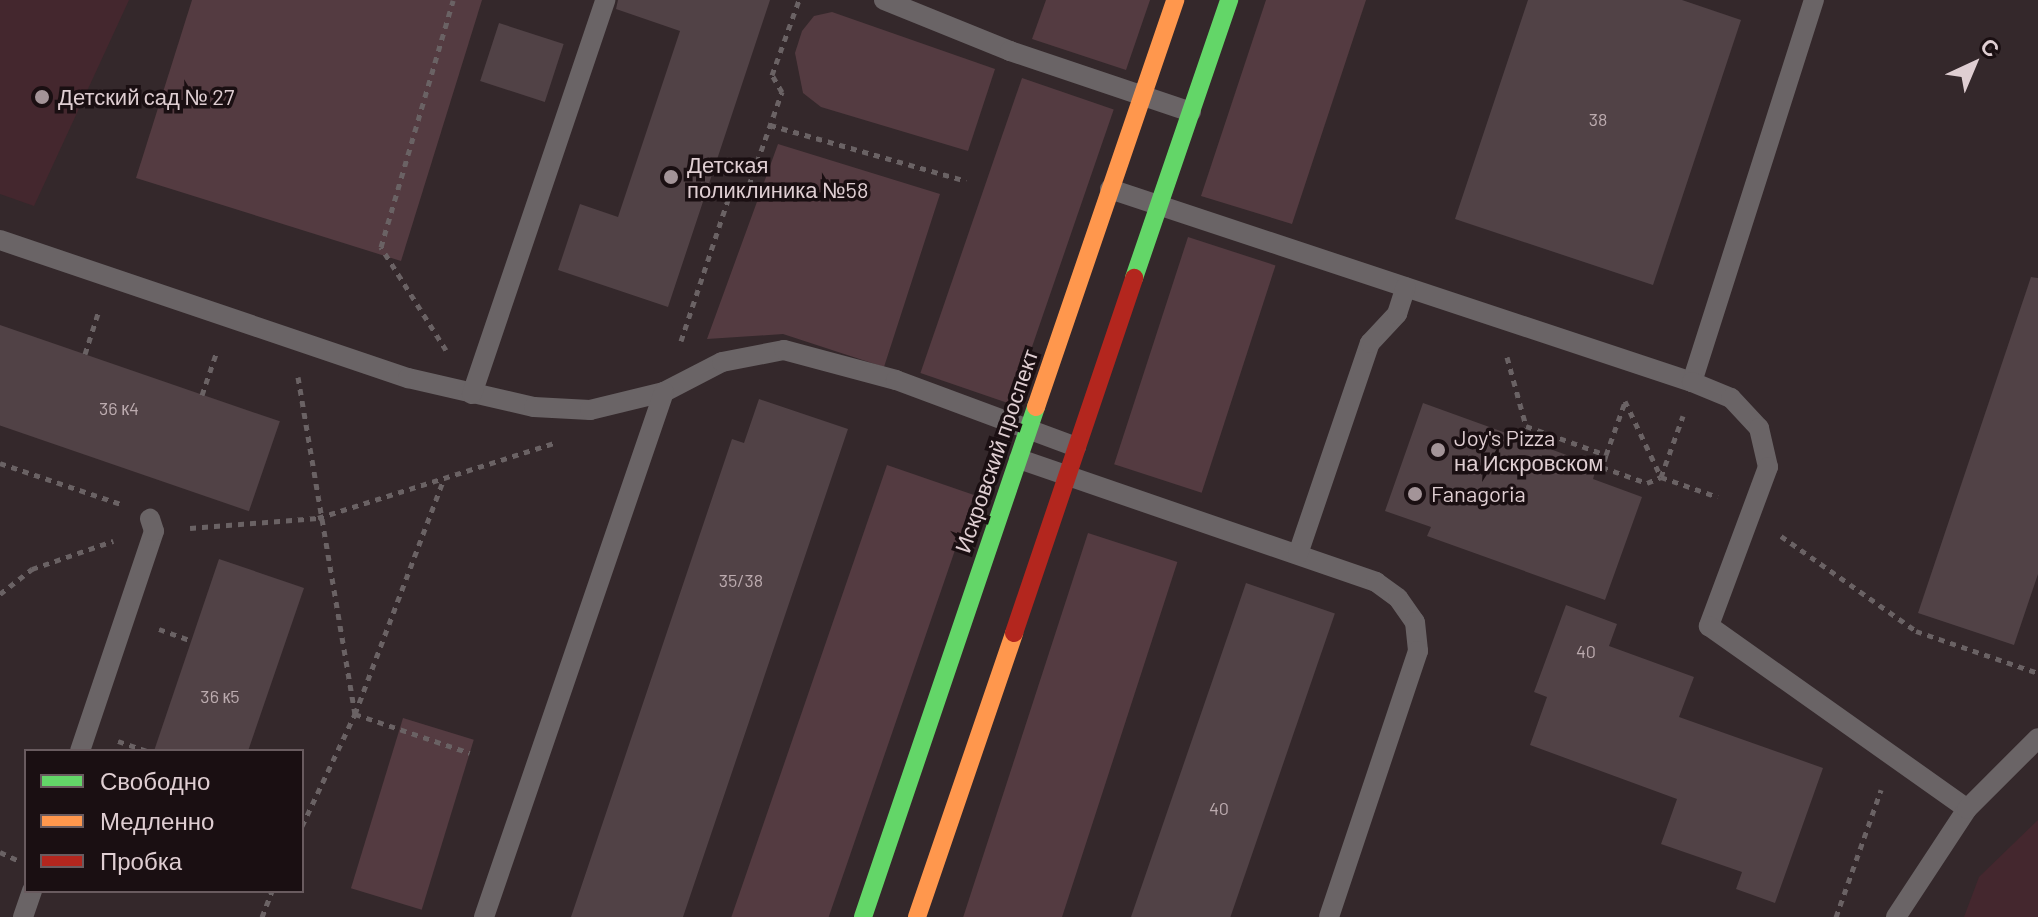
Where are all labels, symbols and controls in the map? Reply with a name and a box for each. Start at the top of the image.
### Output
north arrow [1934,24,2014,104]
text: С [1976,32,2005,62]
place label: Детский сад № 27 [58,84,235,110]
marker: Детский сад № 27 [33,88,51,106]
house number: 38 [1589,108,1607,130]
place label: Детская поликлиника №58 [687,151,868,202]
marker: Детская поликлиника №58 [662,168,680,186]
street label: Искровский проспект [949,346,1043,556]
house number: 36 к4 [99,397,139,419]
place label: Joy's Pizza на Искровском [1454,424,1603,476]
marker: Joy's Pizza на Искровском [1429,441,1447,459]
place label: Fanagoria [1431,481,1526,507]
marker: Fanagoria [1406,485,1424,503]
house number: 35/38 [719,569,763,591]
house number: 40 [1576,640,1596,662]
house number: 36 к5 [200,685,240,707]
legend [24,749,304,893]
text: Свободно [100,766,210,795]
house number: 40 [1209,797,1229,819]
text: Медленно [100,806,214,835]
text: Пробка [100,846,182,875]

